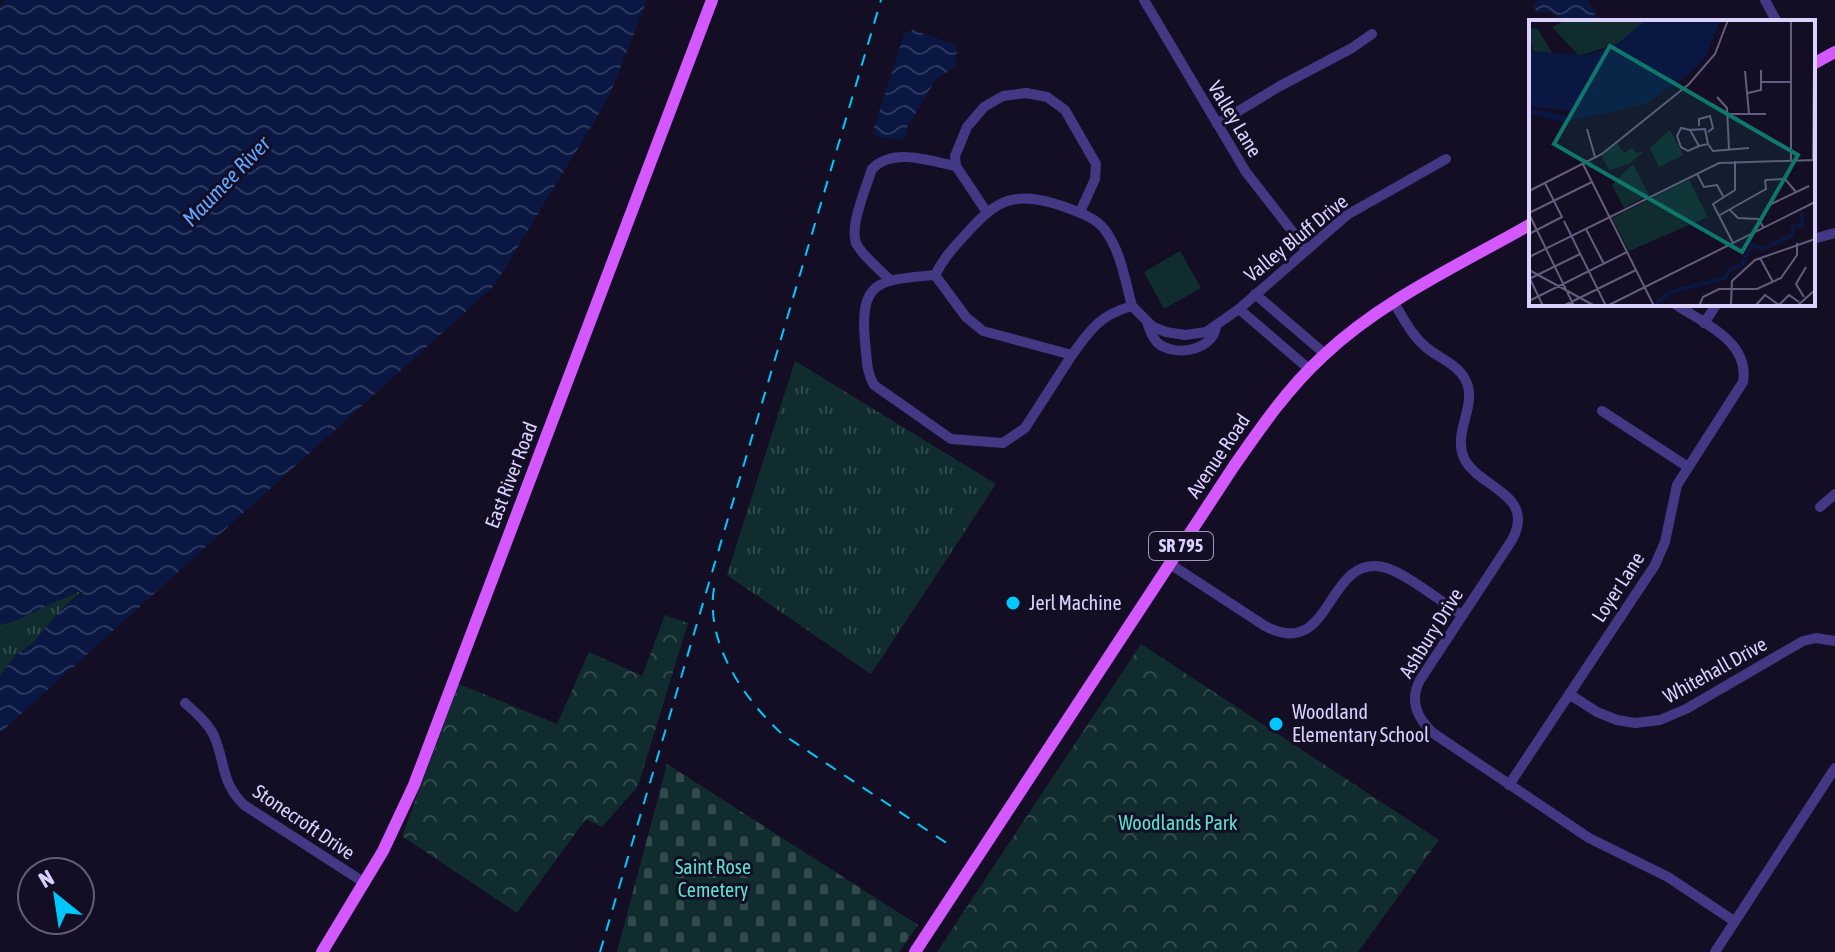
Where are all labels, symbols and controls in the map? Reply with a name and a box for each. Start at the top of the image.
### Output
inset map [1529,20,1815,306]
street label: Valley Lane [1204,77,1267,161]
water label: Maumee River [177,129,276,232]
street label: Valley Bluff Drive [1240,189,1352,286]
street label: Avenue Road [1181,409,1254,502]
street label: East River Road [480,418,541,531]
road number: SR 795 [1149,532,1213,560]
street label: Loyer Lane [1587,548,1649,626]
street label: Ashbury Drive [1394,584,1467,682]
place label: Jerl Machine [1029,591,1122,614]
marker: Jerl Machine [1004,594,1022,612]
street label: Whitehall Drive [1659,632,1770,707]
place label: Woodland Elementary School [1292,700,1430,746]
marker: Woodland Elementary School [1267,715,1285,733]
street label: Stonecroft Drive [249,779,359,864]
park label: Woodlands Park [1118,811,1238,834]
park label: Saint Rose Cemetery [675,855,751,901]
north arrow [16,856,96,936]
text: N [34,864,58,893]

